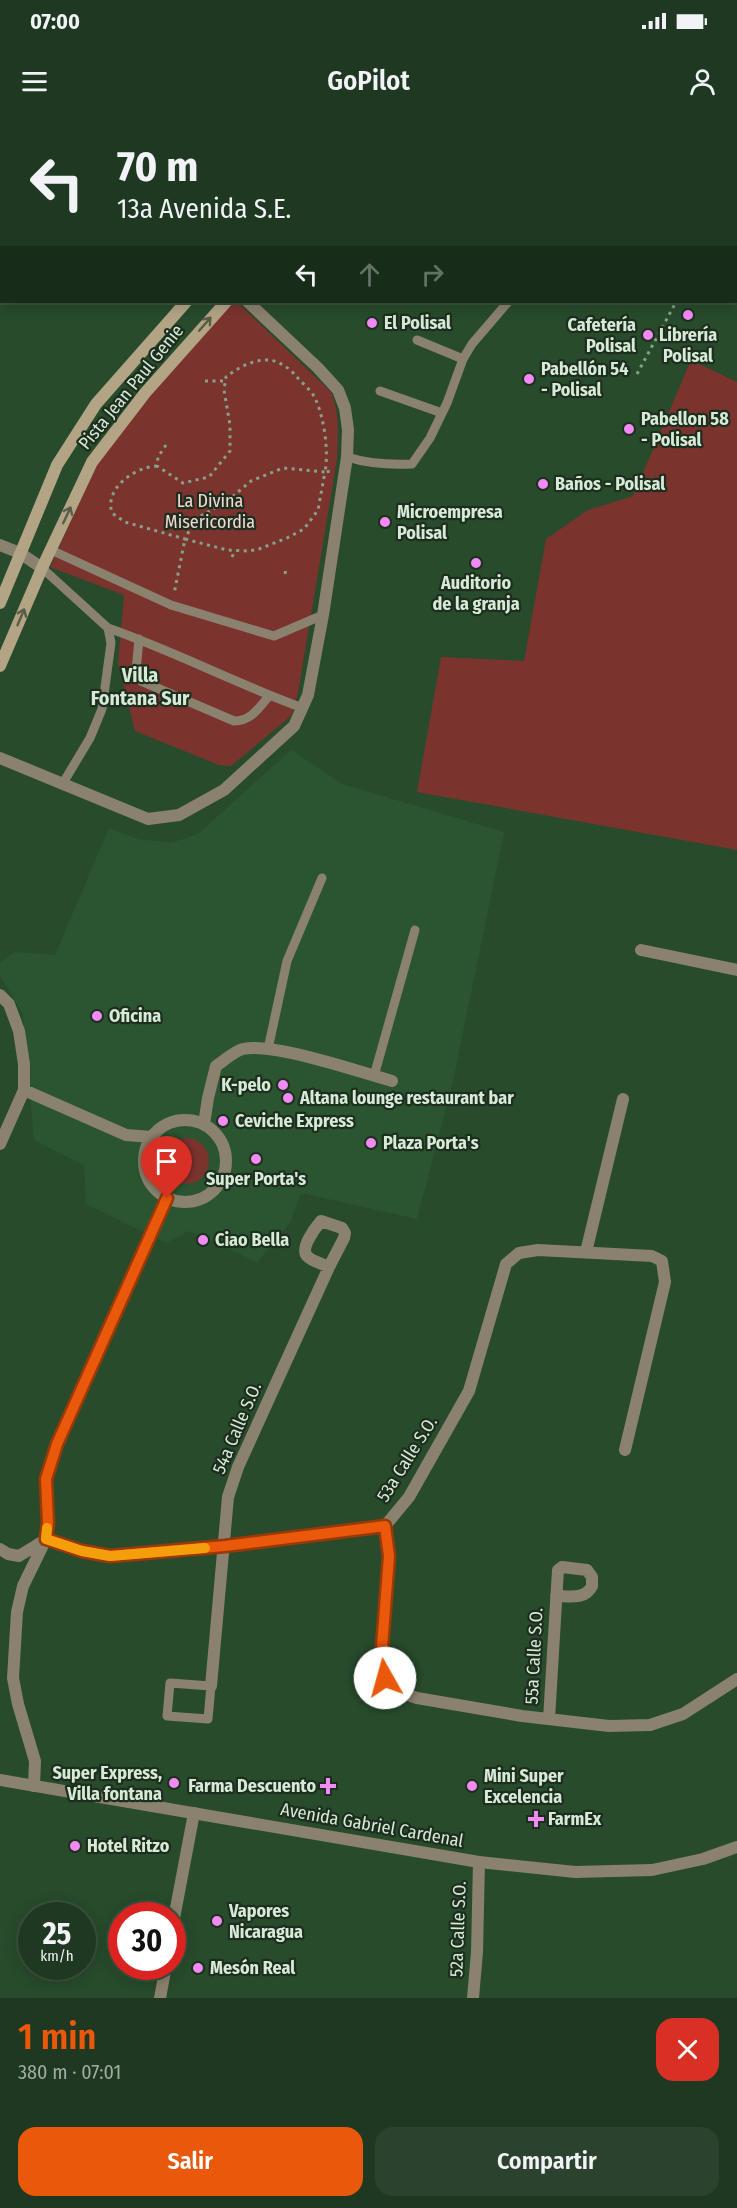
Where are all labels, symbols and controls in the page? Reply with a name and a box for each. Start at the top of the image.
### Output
text: 07:00 [30,8,80,35]
icon: menu [18,65,51,98]
text: GoPilot [327,65,410,97]
icon: person [686,65,719,98]
text: 70 m [117,142,198,192]
icon: left [18,144,96,222]
text: 13a Avenida S.E. [117,193,291,225]
icon: left [290,258,323,291]
icon: ahead [353,258,386,291]
icon: right [416,258,449,291]
marker: Librería Polisal [681,308,695,322]
place label: El Polisal [384,312,451,334]
place label: Cafetería Polisal [568,314,636,357]
marker: El Polisal [365,316,379,330]
one-way arrow [198,317,212,332]
street label: Pista Jean Paul Genie [74,320,188,454]
place label: Librería Polisal [659,324,717,367]
marker: Cafetería Polisal [641,328,655,342]
place label: Pabellón 54 - Polisal [541,358,628,401]
marker: Pabellón 54 - Polisal [522,372,536,386]
place label: Pabellon 58 - Polisal [641,408,729,451]
marker: Pabellon 58 - Polisal [622,422,636,436]
place label: Baños - Polisal [555,473,665,495]
marker: Baños - Polisal [536,477,550,491]
park label: La Divina Misericordia [165,490,255,533]
place label: Microempresa Polisal [397,501,503,544]
one-way arrow [62,507,74,525]
marker: Microempresa Polisal [378,515,392,529]
marker: Auditorio de la granja [469,556,483,570]
place label: Auditorio de la granja [432,572,520,615]
one-way arrow [16,609,27,627]
district label: Villa Fontana Sur [91,663,190,710]
place label: Oficina [109,1005,161,1027]
marker: Oficina [90,1009,104,1023]
place label: K-pelo [221,1074,271,1096]
marker: K-pelo [276,1078,290,1092]
place label: Altana lounge restaurant bar [299,1087,514,1109]
marker: Altana lounge restaurant bar [281,1091,295,1105]
place label: Ceviche Express [235,1110,354,1132]
marker: Ceviche Express [216,1114,230,1128]
place label: Plaza Porta's [383,1132,479,1154]
pin [141,1136,192,1198]
marker: Plaza Porta's [364,1136,378,1150]
icon: arrive [150,1145,183,1178]
marker: Super Porta's [249,1152,263,1166]
place label: Super Porta's [206,1168,306,1190]
place label: Ciao Bella [215,1229,289,1251]
marker: Ciao Bella [196,1233,210,1247]
street label: 54a Calle S.O. [208,1379,266,1477]
street label: 53a Calle S.O. [372,1412,442,1506]
street label: 55a Calle S.O. [520,1607,548,1705]
position arrow [353,1646,417,1710]
place label: Super Express, Villa fontana [52,1762,162,1805]
place label: Mini Super Excelencia [484,1765,564,1808]
place label: Farma Descuento [188,1775,316,1797]
marker: Super Express, Villa fontana [167,1776,181,1790]
marker: Farma Descuento [321,1779,335,1793]
marker: Mini Super Excelencia [465,1779,479,1793]
street label: Avenida Gabriel Cardenal [279,1798,465,1852]
place label: FarmEx [548,1808,602,1830]
marker: FarmEx [529,1812,543,1826]
place label: Hotel Ritzo [87,1835,170,1857]
marker: Hotel Ritzo [68,1839,82,1853]
street label: 52a Calle S.O. [445,1880,471,1977]
place label: Vapores Nicaragua [228,1900,303,1943]
speed limit sign: 30 [108,1902,186,1980]
marker: Vapores Nicaragua [210,1914,224,1928]
text: 25 [43,1916,71,1952]
text: km/h [40,1947,74,1965]
place label: Mesón Real [210,1957,295,1979]
marker: Mesón Real [191,1961,205,1975]
text: 1 min [18,2015,96,2059]
button: close [656,2018,719,2081]
text: 380 m · 07:01 [18,2060,121,2084]
button: Salir [18,2127,363,2196]
button: Compartir [375,2127,719,2196]

